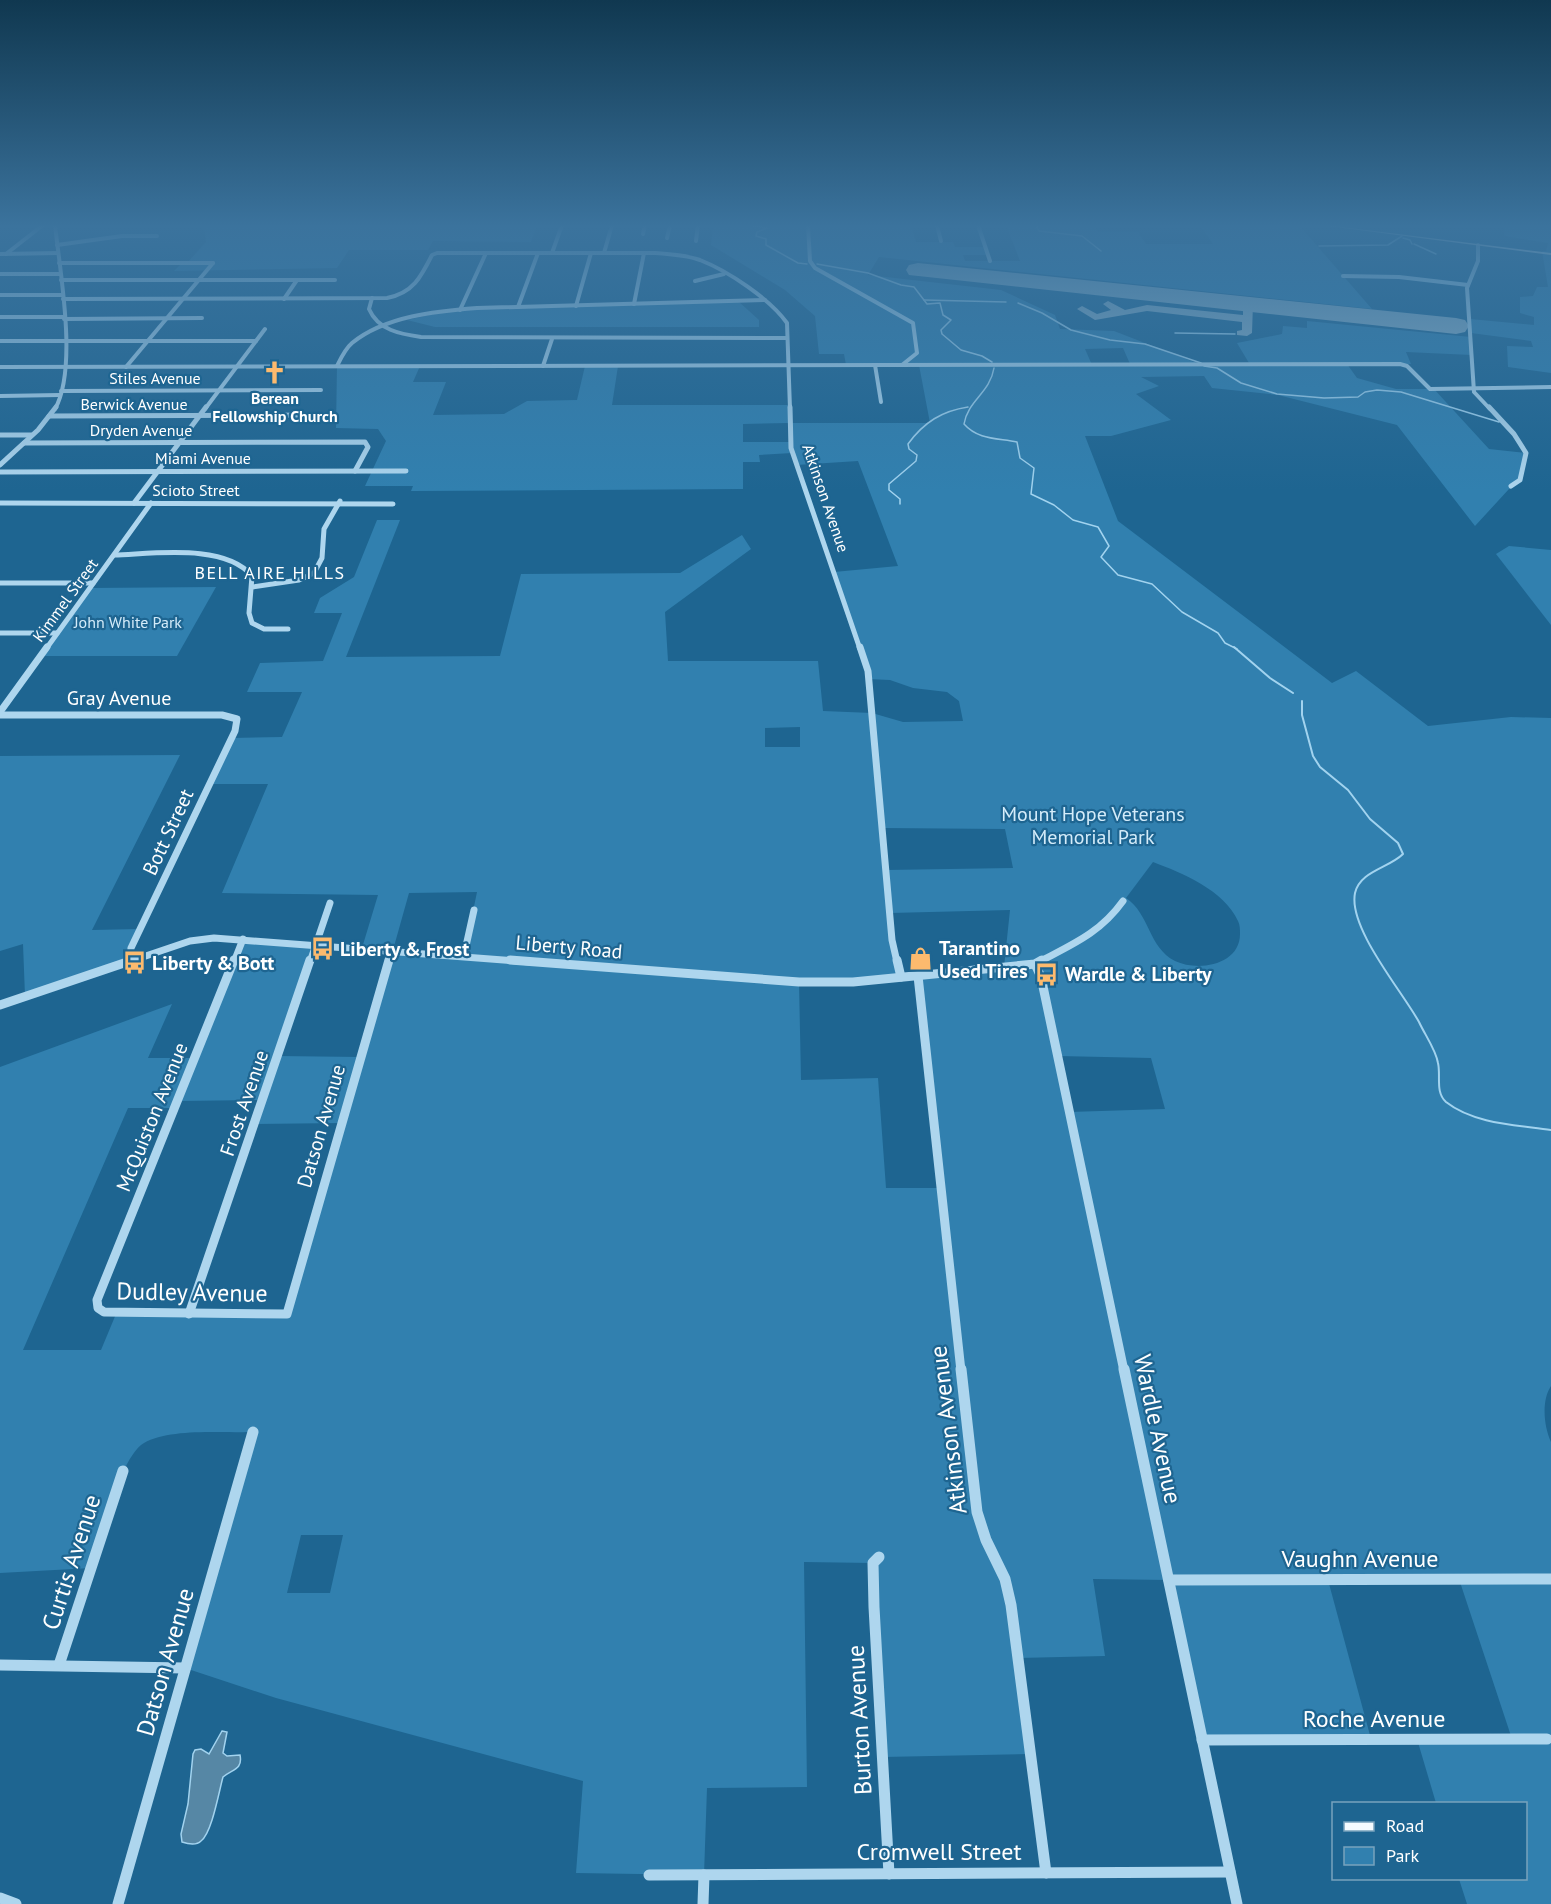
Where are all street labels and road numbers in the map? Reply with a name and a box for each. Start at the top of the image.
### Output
street label: Stiles Avenue [109,368,201,388]
street label: Berwick Avenue [80,394,188,414]
street label: Dryden Avenue [90,420,192,440]
street label: Atkinson Avenue [798,441,854,555]
street label: Miami Avenue [155,448,251,468]
street label: Scioto Street [152,480,240,500]
street label: Kimmel Street [28,554,102,646]
street label: Gray Avenue [67,685,171,711]
street label: Bott Street [137,784,199,879]
street label: Liberty Road [515,929,623,965]
street label: McQuiston Avenue [110,1039,194,1195]
street label: Frost Avenue [214,1047,274,1159]
street label: Datson Avenue [291,1061,351,1191]
street label: Dudley Avenue [116,1275,268,1309]
street label: Atkinson Avenue [922,1344,974,1516]
street label: Wardle Avenue [1127,1352,1189,1506]
street label: Curtis Avenue [35,1490,107,1634]
street label: Vaughn Avenue [1280,1543,1439,1574]
street label: Datson Avenue [129,1584,201,1740]
street label: Burton Avenue [840,1644,878,1796]
street label: Roche Avenue [1303,1703,1445,1734]
street label: Cromwell Street [856,1836,1022,1867]

